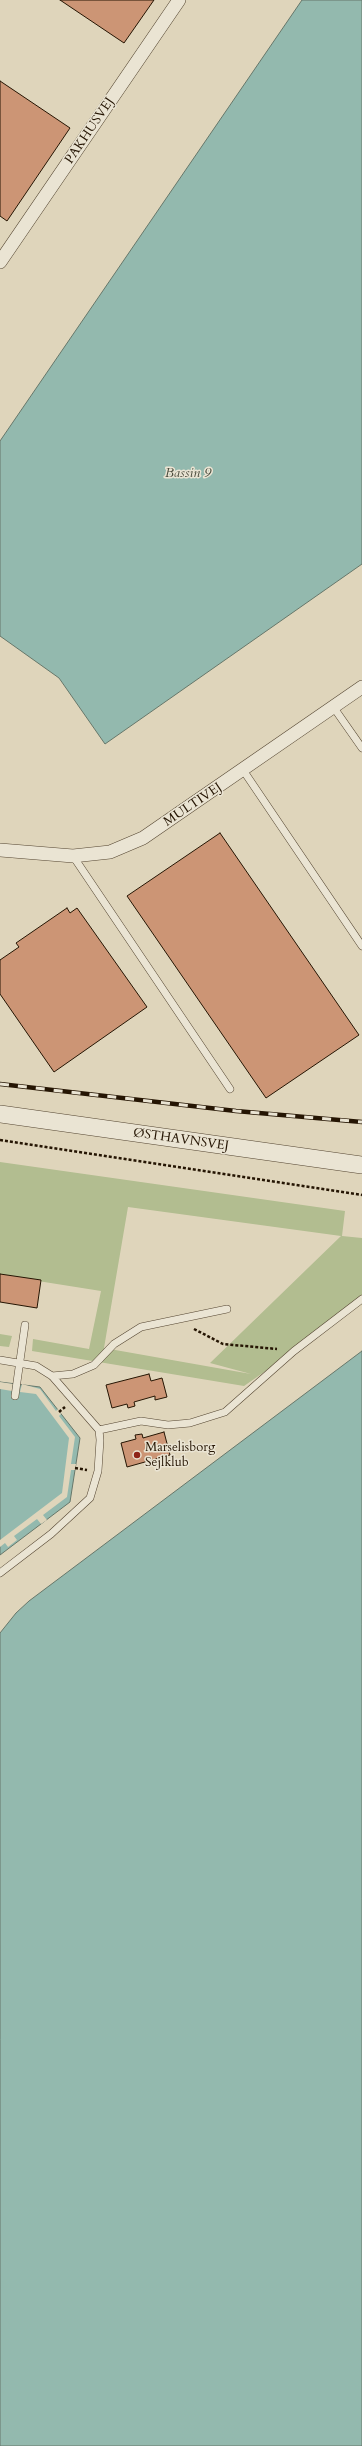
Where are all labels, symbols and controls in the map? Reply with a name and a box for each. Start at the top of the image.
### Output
street label: PAKHUSVEJ [62,95,118,167]
water label: Bassin 9 [165,466,211,482]
street label: MULTIVEJ [161,780,225,830]
street label: ØSTHAVNSVEJ [132,1126,230,1154]
place label: Marselisborg Sejlklub [145,1440,215,1471]
marker: Marselisborg Sejlklub [132,1450,142,1460]

